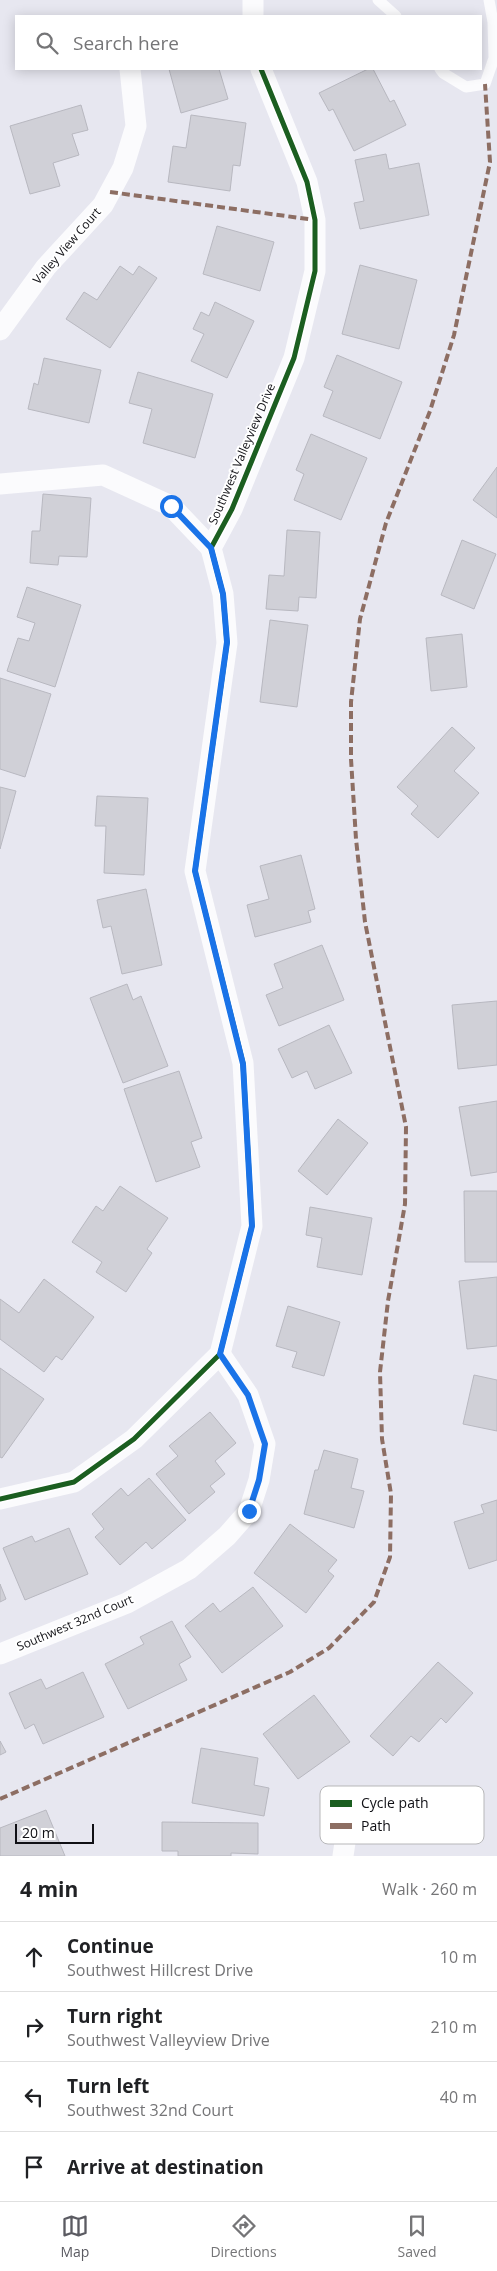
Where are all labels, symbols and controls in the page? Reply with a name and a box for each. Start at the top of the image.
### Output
search box [15,15,482,70]
icon: search [33,29,61,57]
text: Search here [73,30,179,56]
street label: Valley View Court [29,204,105,288]
street label: Southwest Valleyview Drive [204,380,279,527]
route start [160,495,183,518]
route end [238,1500,261,1523]
street label: Southwest 32nd Court [14,1590,136,1655]
legend [320,1786,484,1844]
text: Cycle path [361,1793,429,1812]
text: Path [361,1816,391,1835]
scale bar [15,1821,94,1844]
text: 20 m [22,1823,55,1842]
text: 4 min [20,1875,78,1903]
text: Walk · 260 m [382,1878,477,1900]
text: Continue [67,1933,154,1959]
icon: ahead [20,1943,48,1971]
text: 10 m [440,1946,477,1968]
text: Southwest Hillcrest Drive [67,1959,253,1981]
text: Turn right [67,2003,162,2029]
icon: right [20,2013,48,2041]
text: 210 m [431,2016,477,2038]
text: Southwest Valleyview Drive [67,2029,270,2051]
text: Turn left [67,2073,149,2099]
icon: left [20,2083,48,2111]
text: 40 m [440,2086,477,2108]
text: Southwest 32nd Court [67,2099,233,2121]
icon: arrive [20,2153,48,2181]
text: Arrive at destination [67,2154,264,2180]
tab: Map [60,2212,89,2261]
tab: Directions [210,2212,277,2261]
tab: Saved [398,2212,436,2261]

